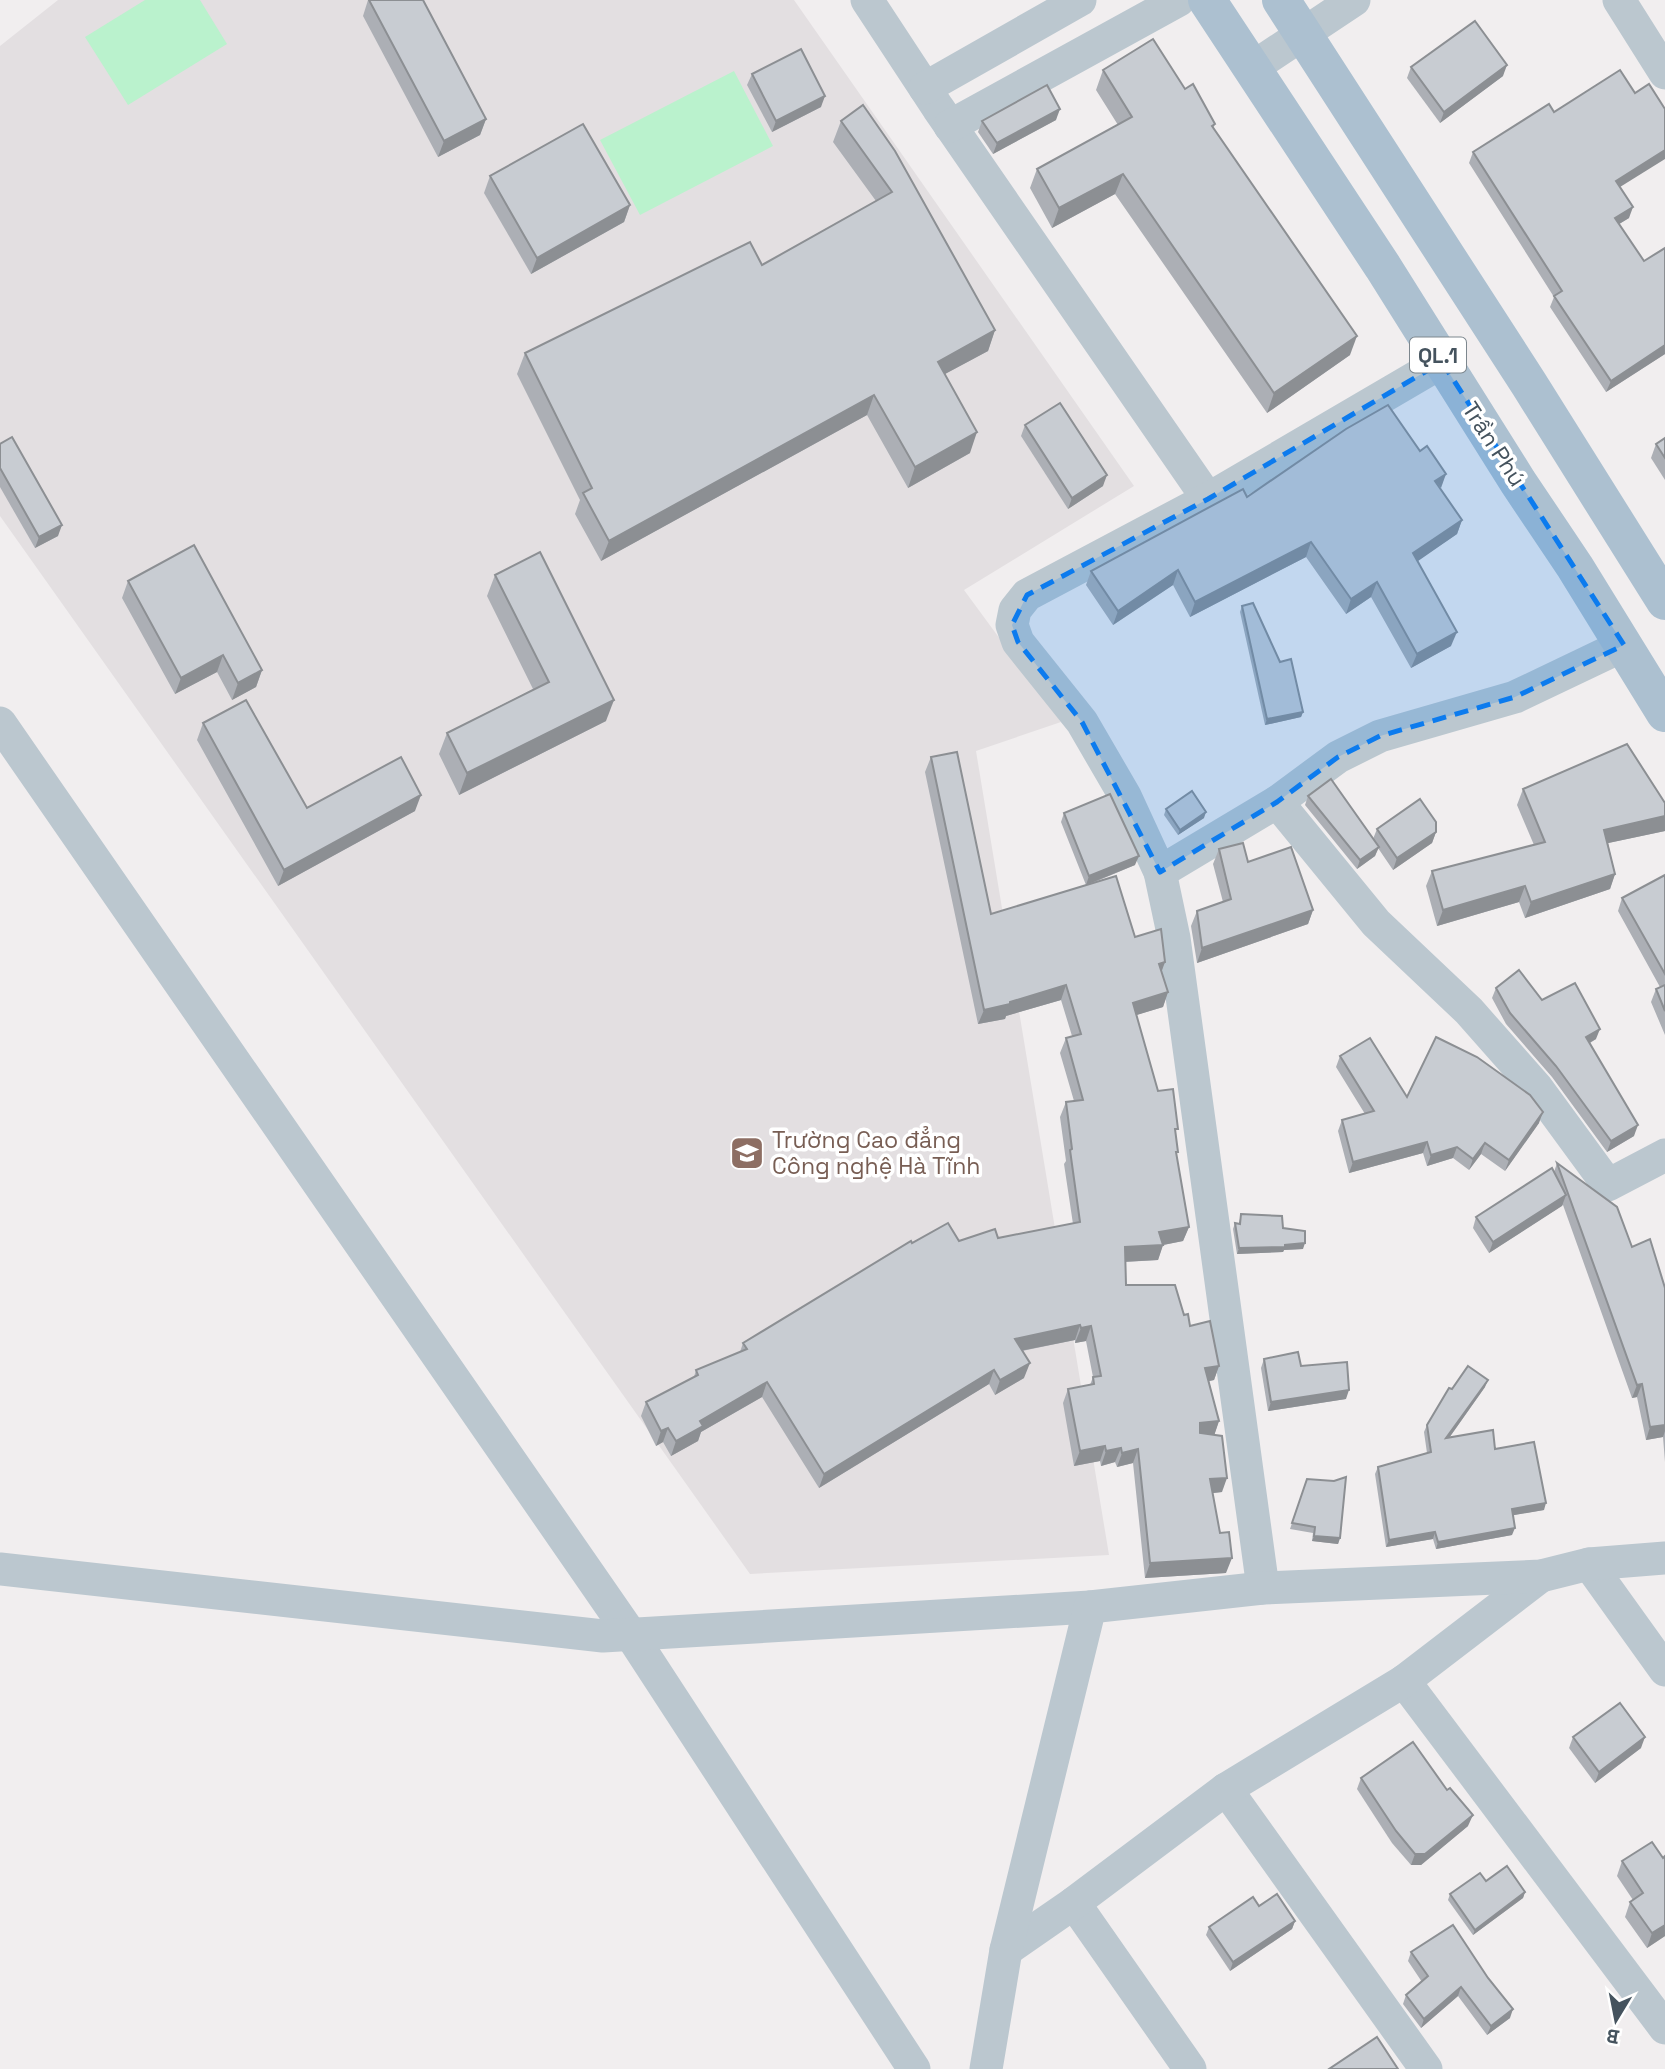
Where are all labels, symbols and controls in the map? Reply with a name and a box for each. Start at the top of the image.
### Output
road number: QL.1 [1410,338,1466,372]
street label: Trần Phú [1456,396,1532,492]
place label: Trường Cao đẳng Công nghệ Hà Tĩnh [772,1125,980,1181]
school or university icon: Trường Cao đẳng Công nghệ Hà Tĩnh [728,1134,766,1172]
north arrow [1581,1985,1651,2055]
text: B [1605,2023,1622,2050]

